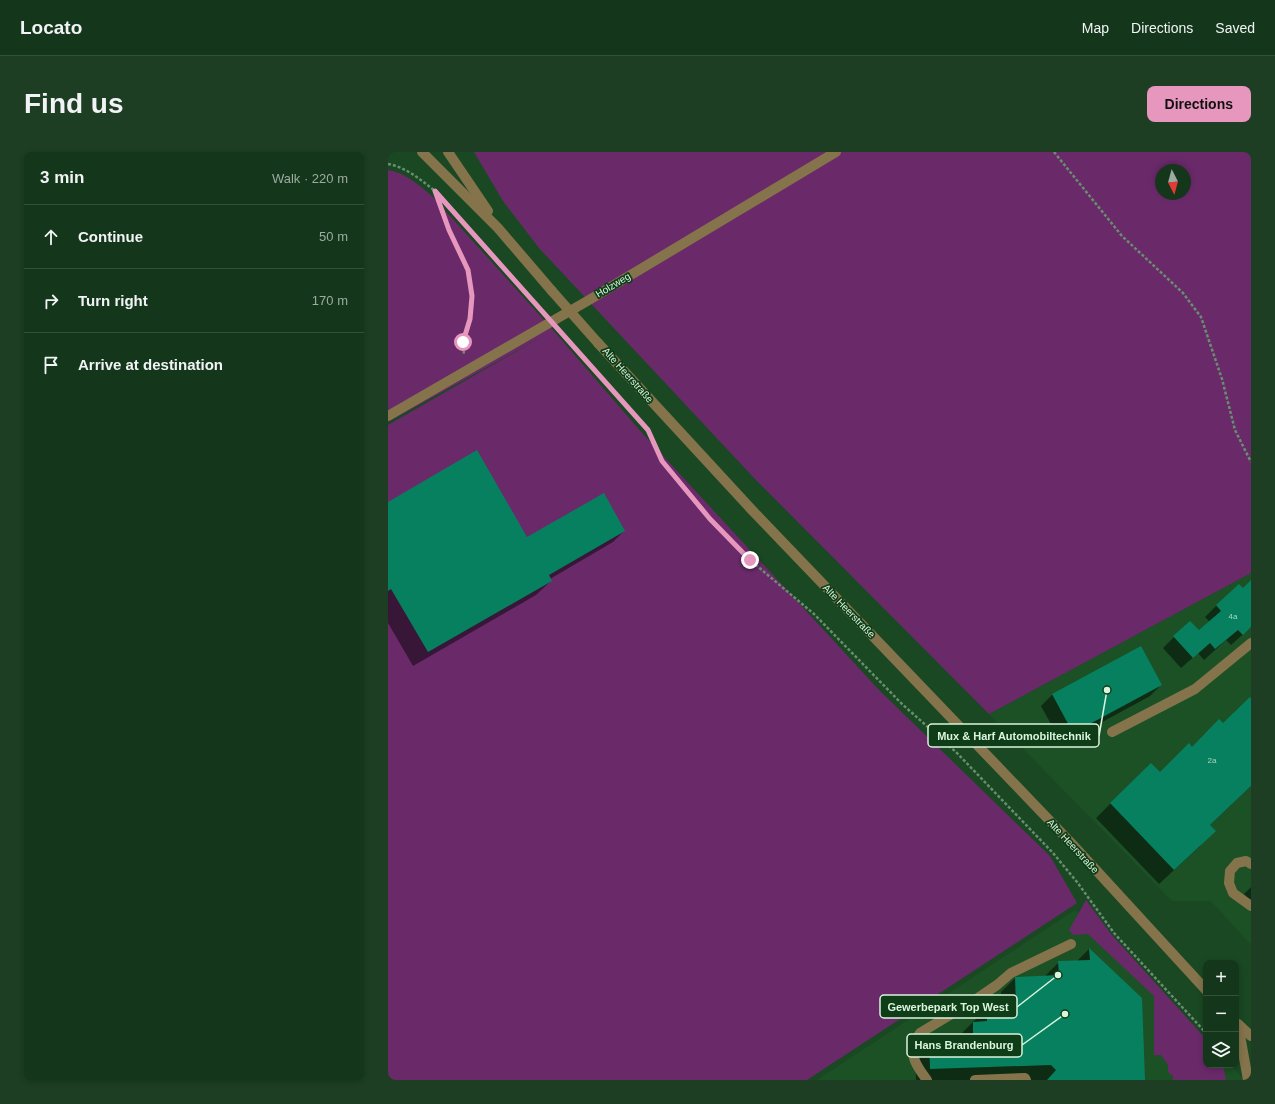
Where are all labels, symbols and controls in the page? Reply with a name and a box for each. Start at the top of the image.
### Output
text: Locato [20,17,82,38]
text: Map [1082,20,1109,36]
text: Directions [1131,20,1193,36]
text: Saved [1215,20,1255,36]
button: Directions [1147,86,1251,122]
text: Find us [24,88,124,119]
north arrow [1155,164,1191,200]
text: 3 min [40,168,84,187]
text: Walk · 220 m [272,171,348,186]
icon: ahead [40,226,62,248]
text: Continue [78,228,143,245]
text: 50 m [319,229,348,244]
street label: Holzweg [594,270,632,300]
icon: right [40,290,62,312]
text: Turn right [78,292,148,309]
text: 170 m [312,293,348,308]
route start [454,333,472,351]
street label: Alte Heerstraße [600,345,656,405]
icon: arrive [40,354,62,376]
text: Arrive at destination [78,356,223,373]
route end [741,551,759,569]
street label: Alte Heerstraße [821,582,878,640]
house number: 4a [1229,612,1238,621]
callout: Mux & Harf Automobiltechnik [928,724,1099,747]
text: Mux & Harf Automobiltechnik [937,730,1092,742]
house number: 2a [1208,756,1217,765]
street label: Alte Heerstraße [1045,817,1101,876]
map controls [1203,960,1239,1068]
button: + [1203,960,1239,996]
callout: Gewerbepark Top West [880,995,1017,1018]
button: − [1203,996,1239,1032]
text: Gewerbepark Top West [887,1001,1009,1013]
button: layers [1203,1032,1239,1068]
callout: Hans Brandenburg [907,1034,1022,1057]
text: Hans Brandenburg [914,1039,1014,1051]

